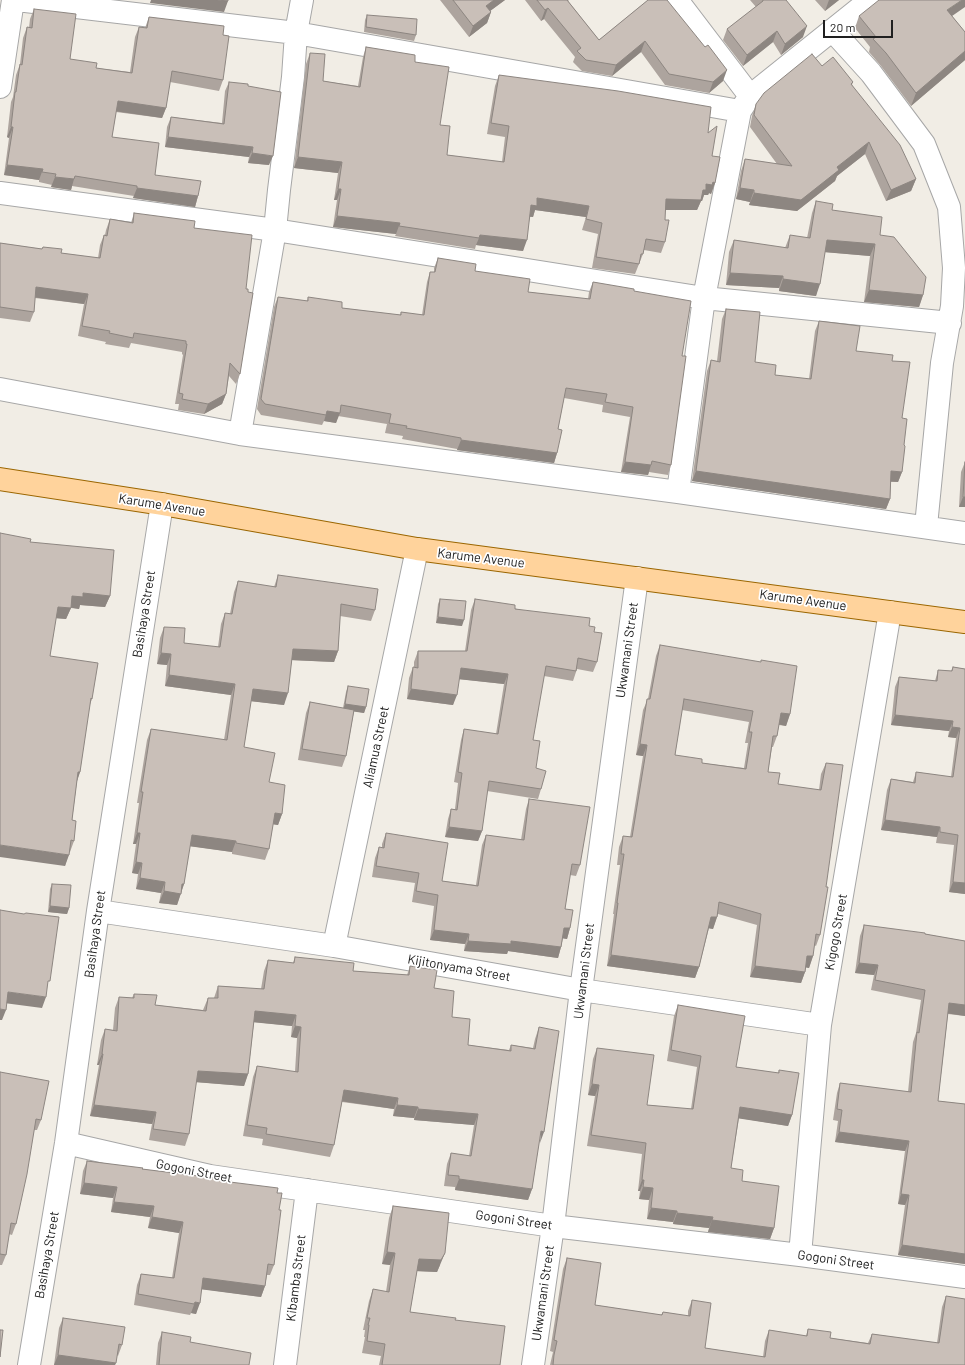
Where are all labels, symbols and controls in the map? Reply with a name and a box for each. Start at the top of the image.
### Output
scale bar [825,12,895,38]
text: 20 m [830,20,856,34]
street label: Karume Avenue [117,490,207,520]
street label: Karume Avenue [436,545,526,571]
street label: Basihaya Street [129,569,159,659]
street label: Karume Avenue [758,586,848,614]
street label: Ukwamani Street [613,601,641,699]
street label: Aliamua Street [360,705,392,789]
street label: Basihaya Street [81,889,109,979]
street label: Kigogo Street [822,893,850,971]
street label: Ukwamani Street [570,922,598,1020]
street label: Kijitonyama Street [406,951,512,985]
street label: Gogoni Street [154,1156,234,1186]
street label: Gogoni Street [475,1207,553,1233]
street label: Basihaya Street [32,1210,62,1300]
street label: Kibamba Street [283,1234,309,1322]
street label: Ukwamani Street [529,1244,557,1342]
street label: Gogoni Street [797,1247,875,1273]

